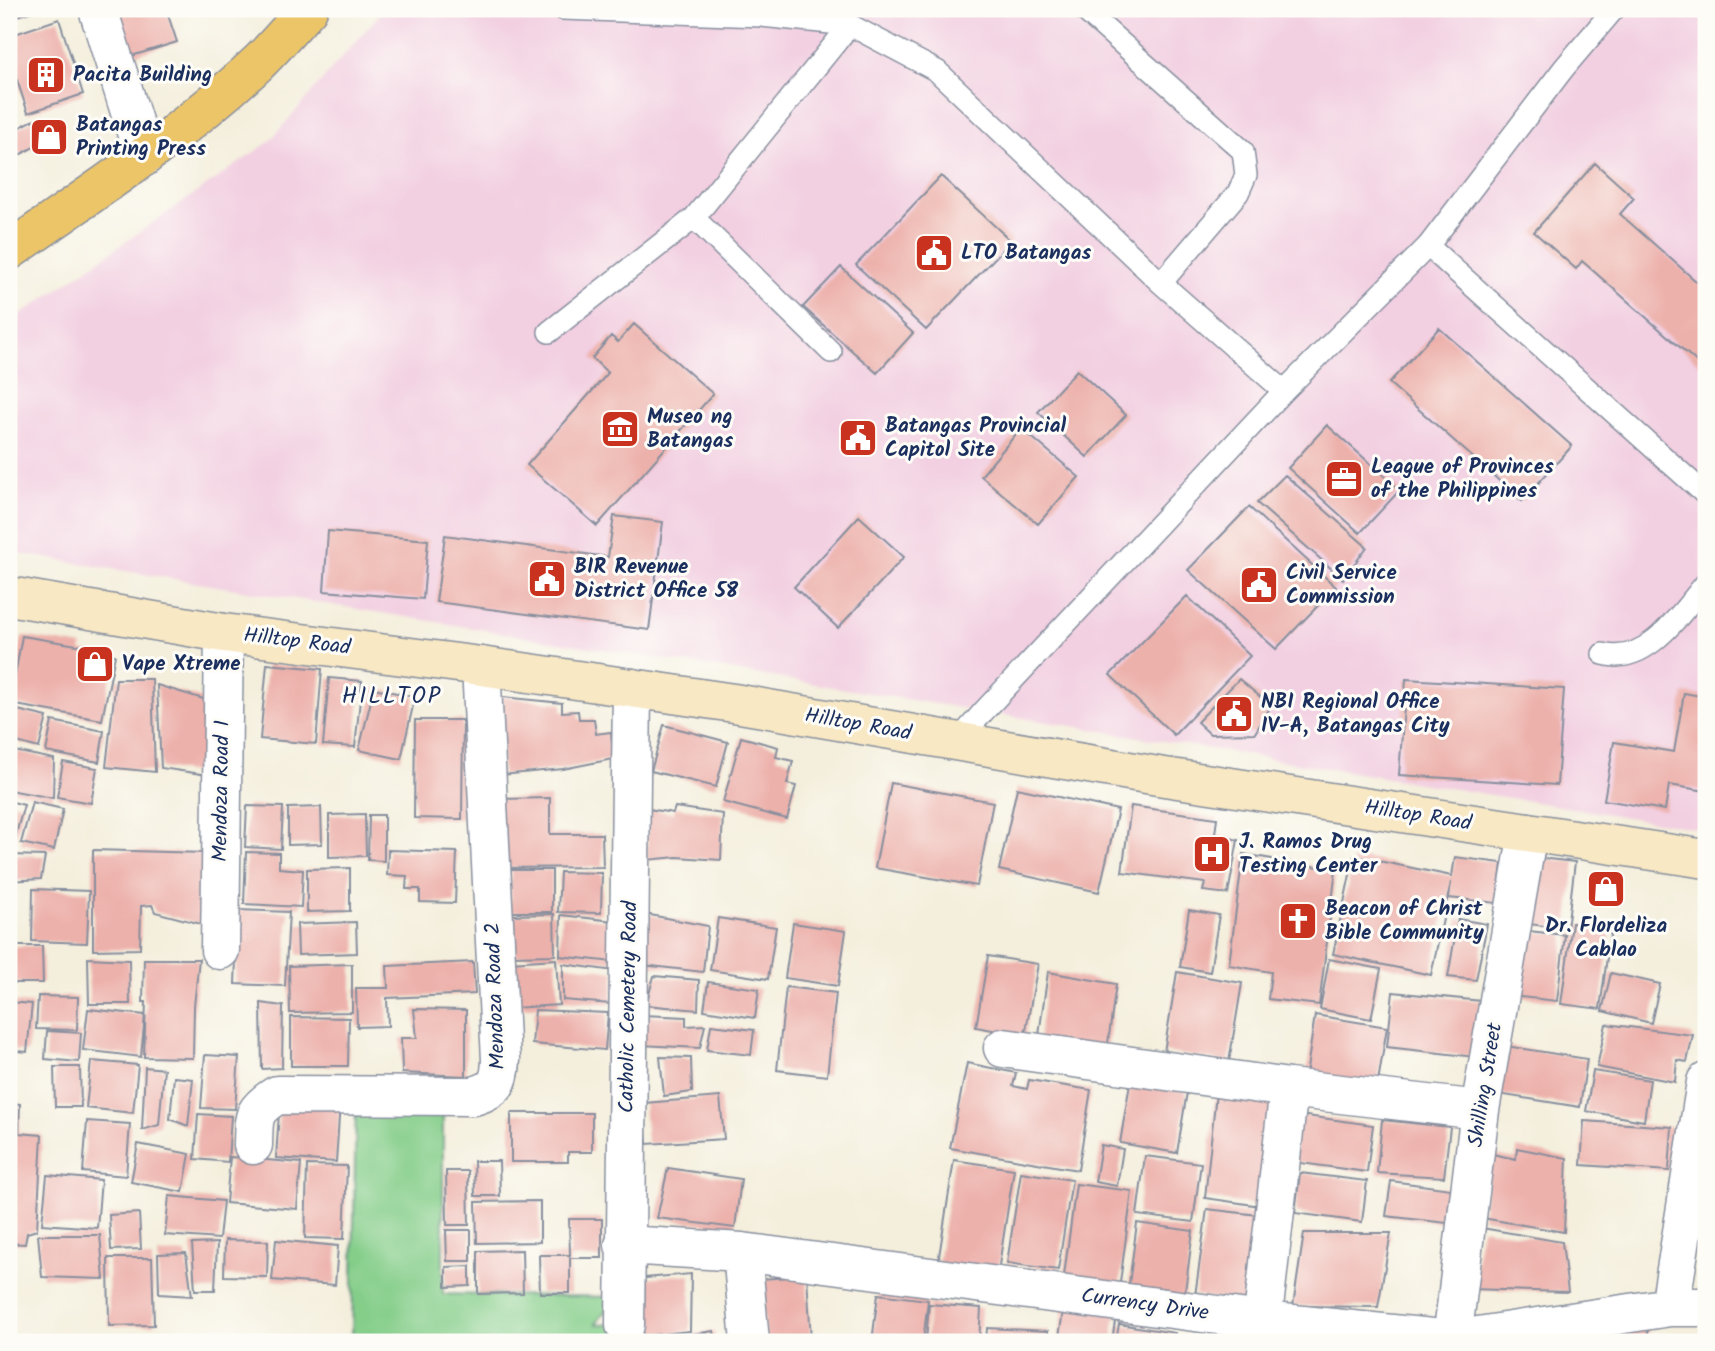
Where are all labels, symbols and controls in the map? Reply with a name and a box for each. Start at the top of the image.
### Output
building icon: Pacita Building [25,54,67,96]
place label: Pacita Building [73,59,212,92]
place label: Batangas Printing Press [76,109,206,166]
shop icon: Batangas Printing Press [28,116,70,158]
public building icon: LTO Batangas [913,232,955,274]
place label: LTO Batangas [961,237,1091,270]
place label: Museo ng Batangas [647,401,733,458]
museum icon: Museo ng Batangas [599,408,641,450]
place label: Batangas Provincial Capitol Site [885,410,1066,467]
public building icon: Batangas Provincial Capitol Site [837,417,879,459]
place label: League of Provinces of the Philippines [1371,451,1554,508]
office icon: League of Provinces of the Philippines [1323,458,1365,500]
place label: BIR Revenue District Office 58 [574,551,739,608]
place label: Civil Service Commission [1286,557,1397,614]
public building icon: BIR Revenue District Office 58 [526,558,568,600]
public building icon: Civil Service Commission [1238,564,1280,606]
street label: Hilltop Road [242,619,353,665]
shop icon: Vape Xtreme [74,643,116,685]
place label: Vape Xtreme [122,648,241,681]
district label: HILLTOP [342,679,442,715]
place label: NBI Regional Office IV-A, Batangas City [1261,686,1450,743]
public building icon: NBI Regional Office IV-A, Batangas City [1213,693,1255,735]
street label: Hilltop Road [802,699,914,751]
street label: Mendoza Road 1 [204,720,240,862]
street label: Hilltop Road [1362,791,1474,841]
place label: J. Ramos Drug Testing Center [1239,826,1379,883]
hospital icon: J. Ramos Drug Testing Center [1191,833,1233,875]
shop icon: Dr. Flordeliza Cablao [1585,868,1627,910]
place label: Beacon of Christ Bible Community [1325,893,1484,950]
street label: Catholic Cemetery Road [611,900,647,1113]
church icon: Beacon of Christ Bible Community [1277,900,1319,942]
place label: Dr. Flordeliza Cablao [1545,910,1667,967]
street label: Mendoza Road 2 [477,922,515,1070]
street label: Shilling Street [1460,1020,1512,1150]
street label: Currency Drive [1079,1280,1212,1330]

